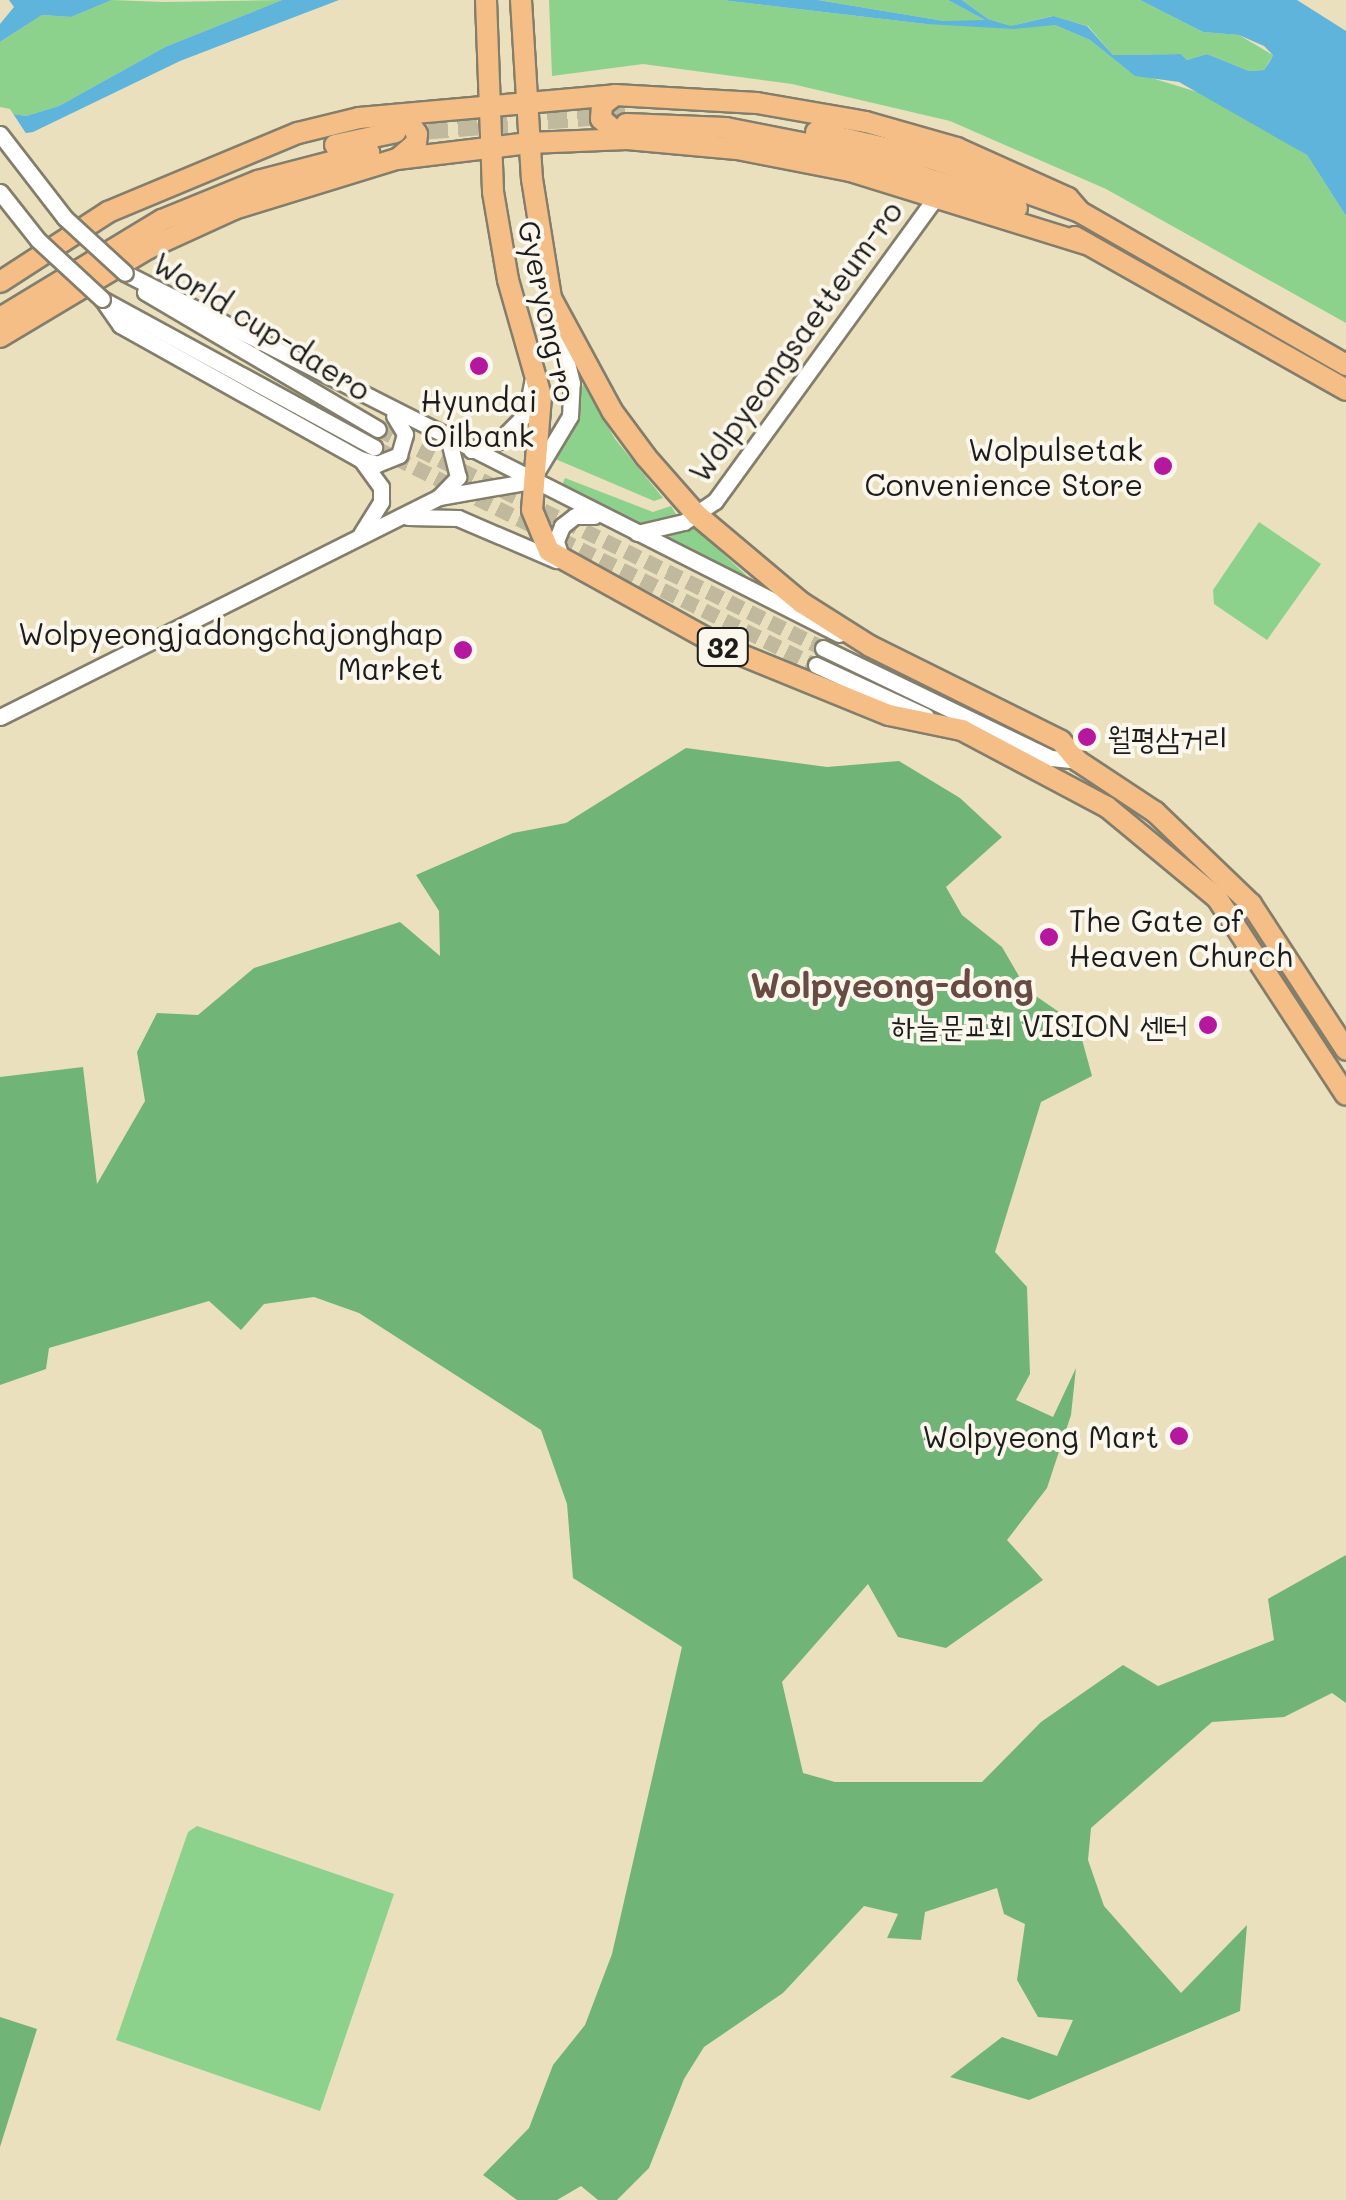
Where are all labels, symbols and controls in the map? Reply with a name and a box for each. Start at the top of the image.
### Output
street label: Wolpyeongsaetteum-ro [681,193,909,489]
street label: Gyeryong-ro [511,217,585,405]
street label: World cup-daero [147,245,377,407]
marker: Hyundai Oilbank [468,355,490,377]
place label: Hyundai Oilbank [421,382,537,452]
place label: Wolpulsetak Convenience Store [864,431,1143,502]
marker: Wolpulsetak Convenience Store [1152,455,1174,477]
place label: Wolpyeongjadongchajonghap Market [18,615,443,686]
road number: 32 [696,624,750,670]
marker: Wolpyeongjadongchajonghap Market [452,639,474,661]
place label: 월평삼거리 [1107,719,1228,755]
marker: 월평삼거리 [1076,726,1098,748]
place label: The Gate of Heaven Church [1069,902,1293,972]
marker: The Gate of Heaven Church [1038,926,1060,948]
district label: Wolpyeong-dong [750,963,1034,1005]
place label: 하늘문교회 VISION 센터 [891,1007,1188,1043]
marker: 하늘문교회 VISION 센터 [1197,1014,1219,1036]
place label: Wolpyeong Mart [922,1418,1159,1454]
marker: Wolpyeong Mart [1168,1425,1190,1447]

